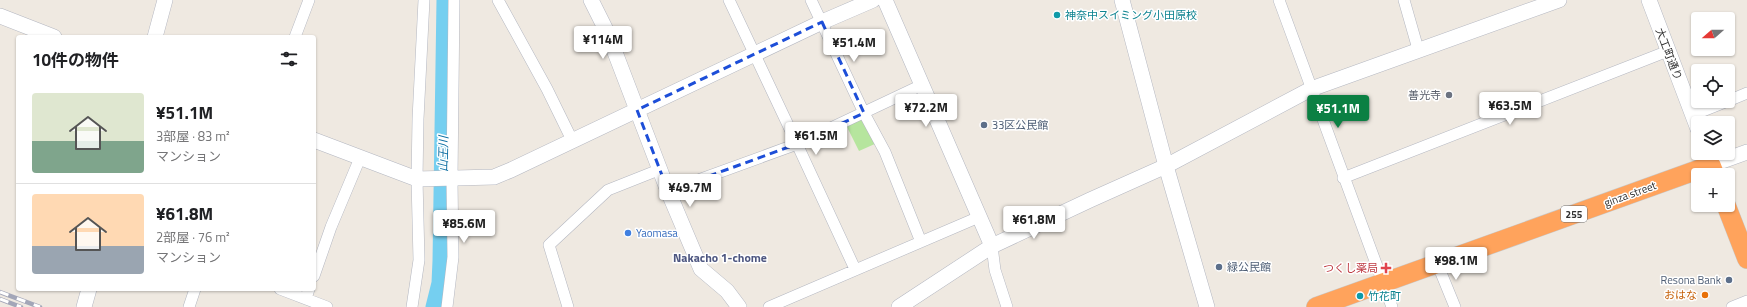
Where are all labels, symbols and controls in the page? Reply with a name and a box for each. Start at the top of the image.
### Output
place label: 神奈中スイミング小田原校 [1065,7,1197,23]
marker: 神奈中スイミング小田原校 [1052,10,1062,20]
north arrow [1691,12,1735,56]
map controls [1691,12,1735,212]
street label: 大工町通り [1652,25,1686,83]
pin: ¥114M [575,26,631,60]
text: ¥114M [583,29,623,49]
pin: ¥51.4M [821,29,887,63]
text: ¥51.4M [832,32,876,52]
text: 10件の物件 [32,47,119,73]
icon: filters [278,48,300,70]
button: locate [1691,64,1735,108]
place label: 善光寺 [1408,87,1441,103]
marker: 善光寺 [1444,90,1454,100]
pin: ¥63.5M [1477,92,1543,126]
pin: ¥72.2M [893,94,959,128]
pin: ¥51.1M [1305,95,1371,129]
text: ¥63.5M [1488,95,1532,115]
text: ¥72.2M [904,97,948,117]
text: ¥51.1M [1316,98,1360,118]
text: ¥51.1M [156,100,213,126]
icon: home [64,109,112,157]
button: layers [1691,116,1735,160]
place label: 33区公民館 [992,117,1048,133]
marker: 33区公民館 [979,120,989,130]
pin: ¥61.5M [783,122,849,156]
text: ¥61.5M [794,125,838,145]
text: 3部屋 · 83 m² [156,126,230,146]
water label: 山王川 [433,134,453,172]
text: マンション [156,146,221,166]
button: + [1691,168,1735,212]
pin: ¥49.7M [657,174,723,208]
text: ¥49.7M [668,177,712,197]
street label: ginza street [1602,177,1658,211]
text: ¥61.8M [156,201,213,227]
pin: ¥61.8M [1001,206,1067,240]
road number: 255 [1561,206,1587,222]
text: ¥61.8M [1012,209,1056,229]
icon: home [64,210,112,258]
pin: ¥85.6M [431,210,497,244]
text: ¥85.6M [442,213,486,233]
place label: Yaomasa [636,225,678,241]
text: 2部屋 · 76 m² [156,227,230,247]
marker: Yaomasa [623,228,633,238]
text: マンション [156,247,221,267]
pin: ¥98.1M [1423,247,1489,281]
district label: Nakacho 1-chome [673,248,767,267]
text: ¥98.1M [1434,250,1478,270]
place label: 緑公民館 [1227,259,1271,275]
place label: つくし薬局 [1323,260,1378,276]
marker: 緑公民館 [1214,262,1224,272]
marker: つくし薬局 [1381,263,1391,273]
place label: Resona Bank [1661,272,1722,288]
marker: Resona Bank [1724,275,1734,285]
place label: おはな [1664,287,1697,303]
place label: 竹花町 [1368,288,1401,304]
marker: おはな [1700,290,1710,300]
marker: 竹花町 [1355,291,1365,301]

